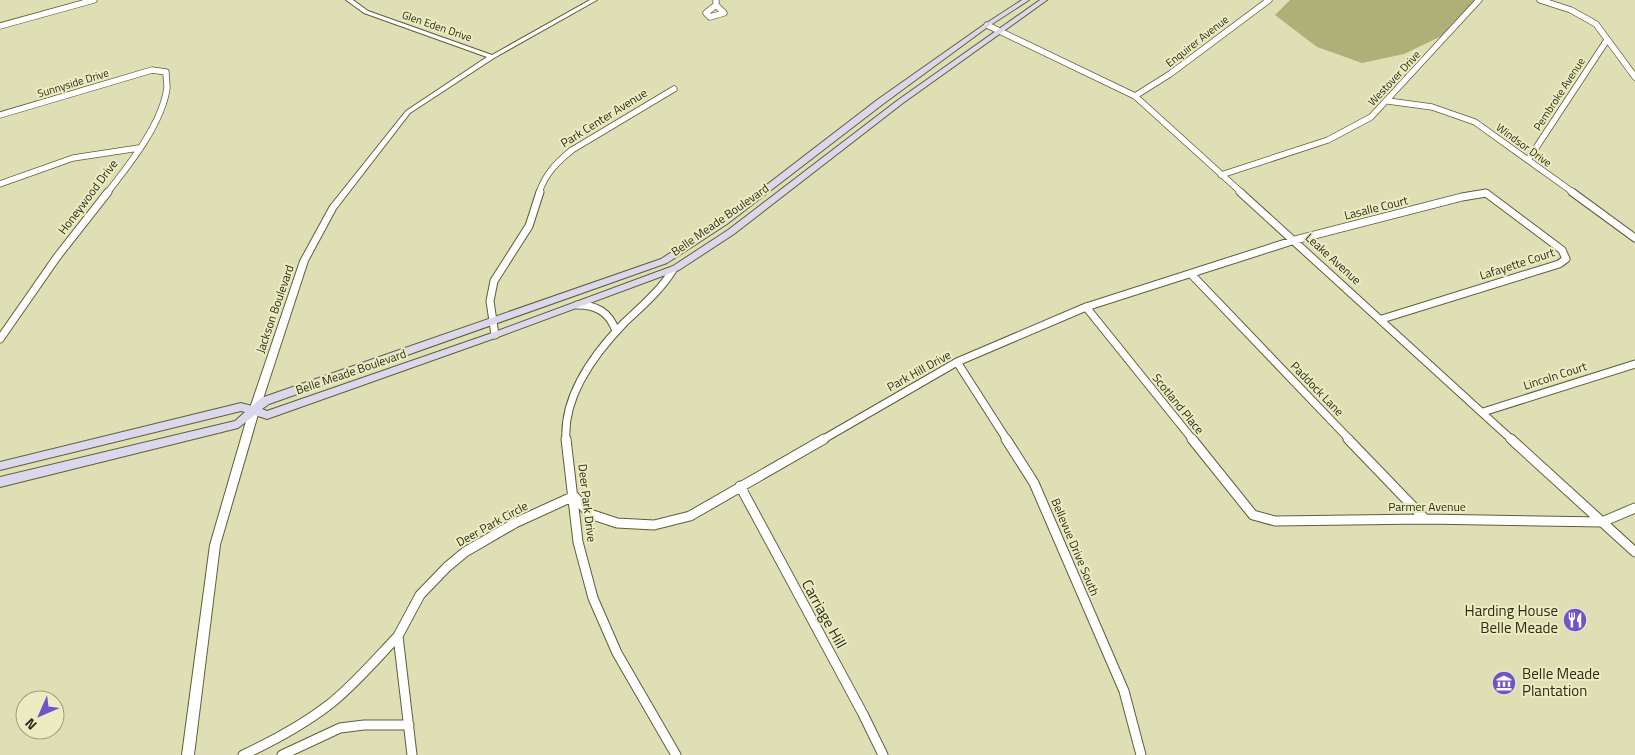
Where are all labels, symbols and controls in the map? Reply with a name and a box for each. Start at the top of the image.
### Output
street label: Glen Eden Drive [400,7,475,46]
street label: Enquirer Avenue [1162,11,1232,71]
street label: Westover Drive [1364,46,1424,109]
street label: Pembroke Avenue [1529,54,1589,134]
street label: Sunnyside Drive [35,64,111,101]
street label: Park Center Avenue [557,83,651,152]
street label: Windsor Drive [1493,119,1555,171]
street label: Honeywood Drive [53,155,122,238]
street label: Belle Meade Boulevard [667,179,773,261]
street label: Lasalle Court [1342,190,1411,225]
street label: Leake Avenue [1301,228,1366,289]
street label: Lafayette Court [1477,242,1558,285]
street label: Jackson Boulevard [251,262,299,356]
street label: Belle Meade Boulevard [293,344,409,399]
street label: Park Hill Drive [883,345,954,396]
street label: Lincoln Court [1521,356,1590,395]
street label: Paddock Lane [1286,357,1349,420]
street label: Scotland Place [1148,369,1209,438]
street label: Deer Park Drive [573,463,602,543]
street label: Bellevue Drive South [1046,495,1105,599]
street label: Deer Park Circle [452,496,531,551]
street label: Parmer Avenue [1388,497,1466,516]
street label: Carriage Hill [796,575,853,652]
place label: Harding House Belle Meade [1465,599,1558,639]
restaurant icon: Harding House Belle Meade [1562,607,1588,633]
place label: Belle Meade Plantation [1522,662,1600,702]
museum icon: Belle Meade Plantation [1491,670,1517,696]
north arrow [15,690,65,740]
text: N [20,714,41,735]

